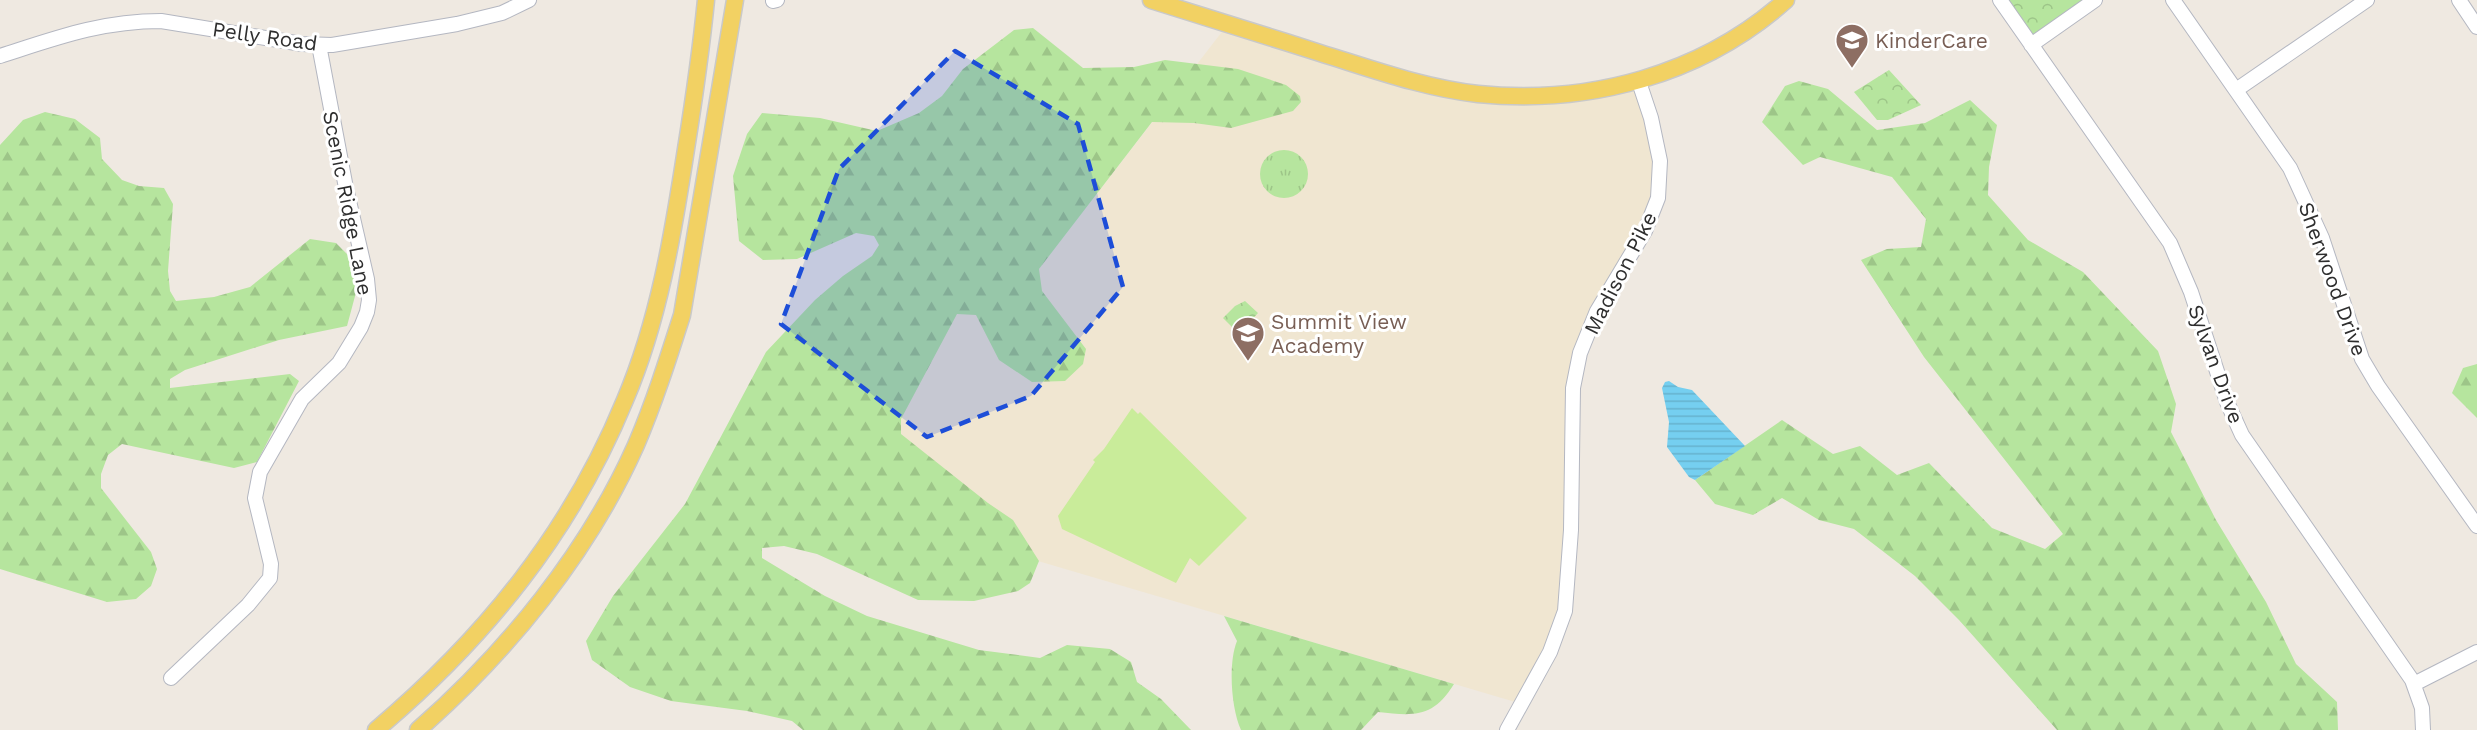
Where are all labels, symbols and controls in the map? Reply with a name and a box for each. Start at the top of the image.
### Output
street label: Pelly Road [211,16,319,56]
school or university icon: KinderCare [1834,22,1870,69]
place label: KinderCare [1875,28,1988,53]
street label: Scenic Ridge Lane [318,109,378,297]
street label: Sherwood Drive [2294,199,2372,359]
street label: Madison Pike [1578,207,1662,339]
street label: Sylvan Drive [2183,301,2249,427]
place label: Summit View Academy [1271,309,1407,358]
school or university icon: Summit View Academy [1230,315,1266,362]

